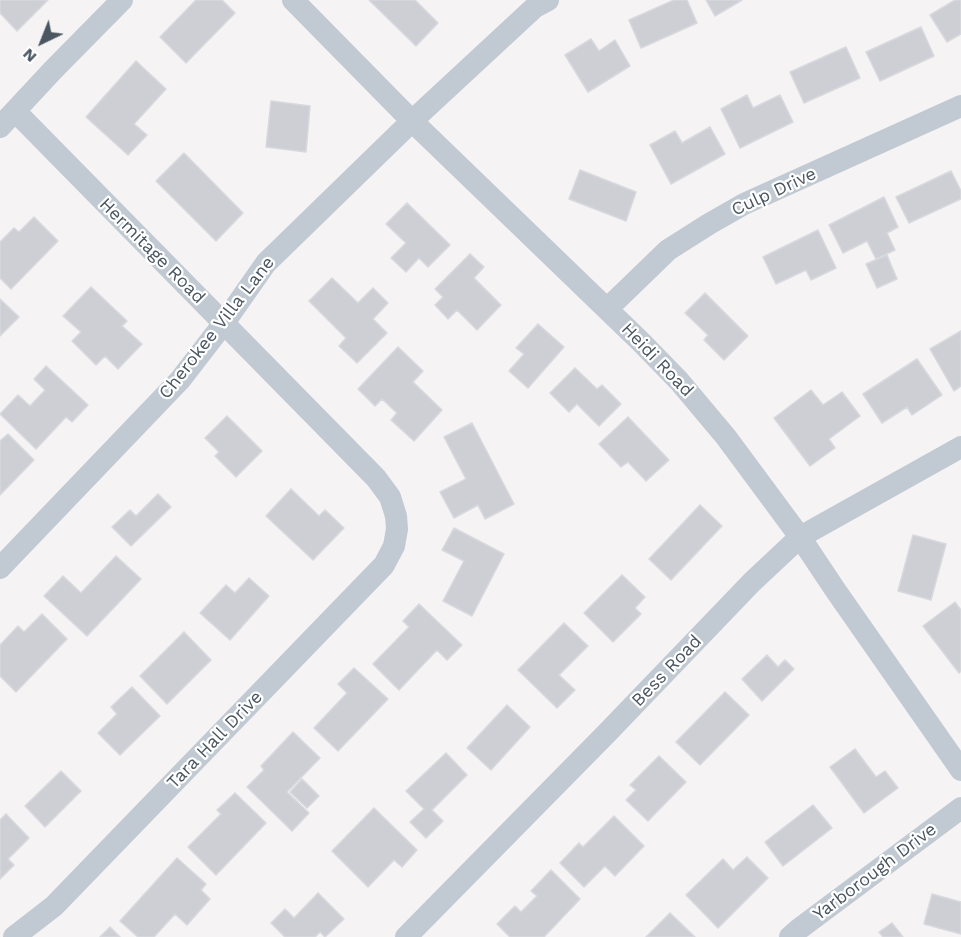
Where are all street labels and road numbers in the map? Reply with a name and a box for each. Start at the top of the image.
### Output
street label: Culp Drive [728,163,820,221]
street label: Hermitage Road [95,194,209,308]
street label: Cherokee Villa Lane [155,252,279,404]
street label: Heidi Road [616,319,698,401]
street label: Bess Road [628,631,706,711]
street label: Tara Hall Drive [163,687,267,793]
street label: Yarborough Drive [809,819,941,925]

